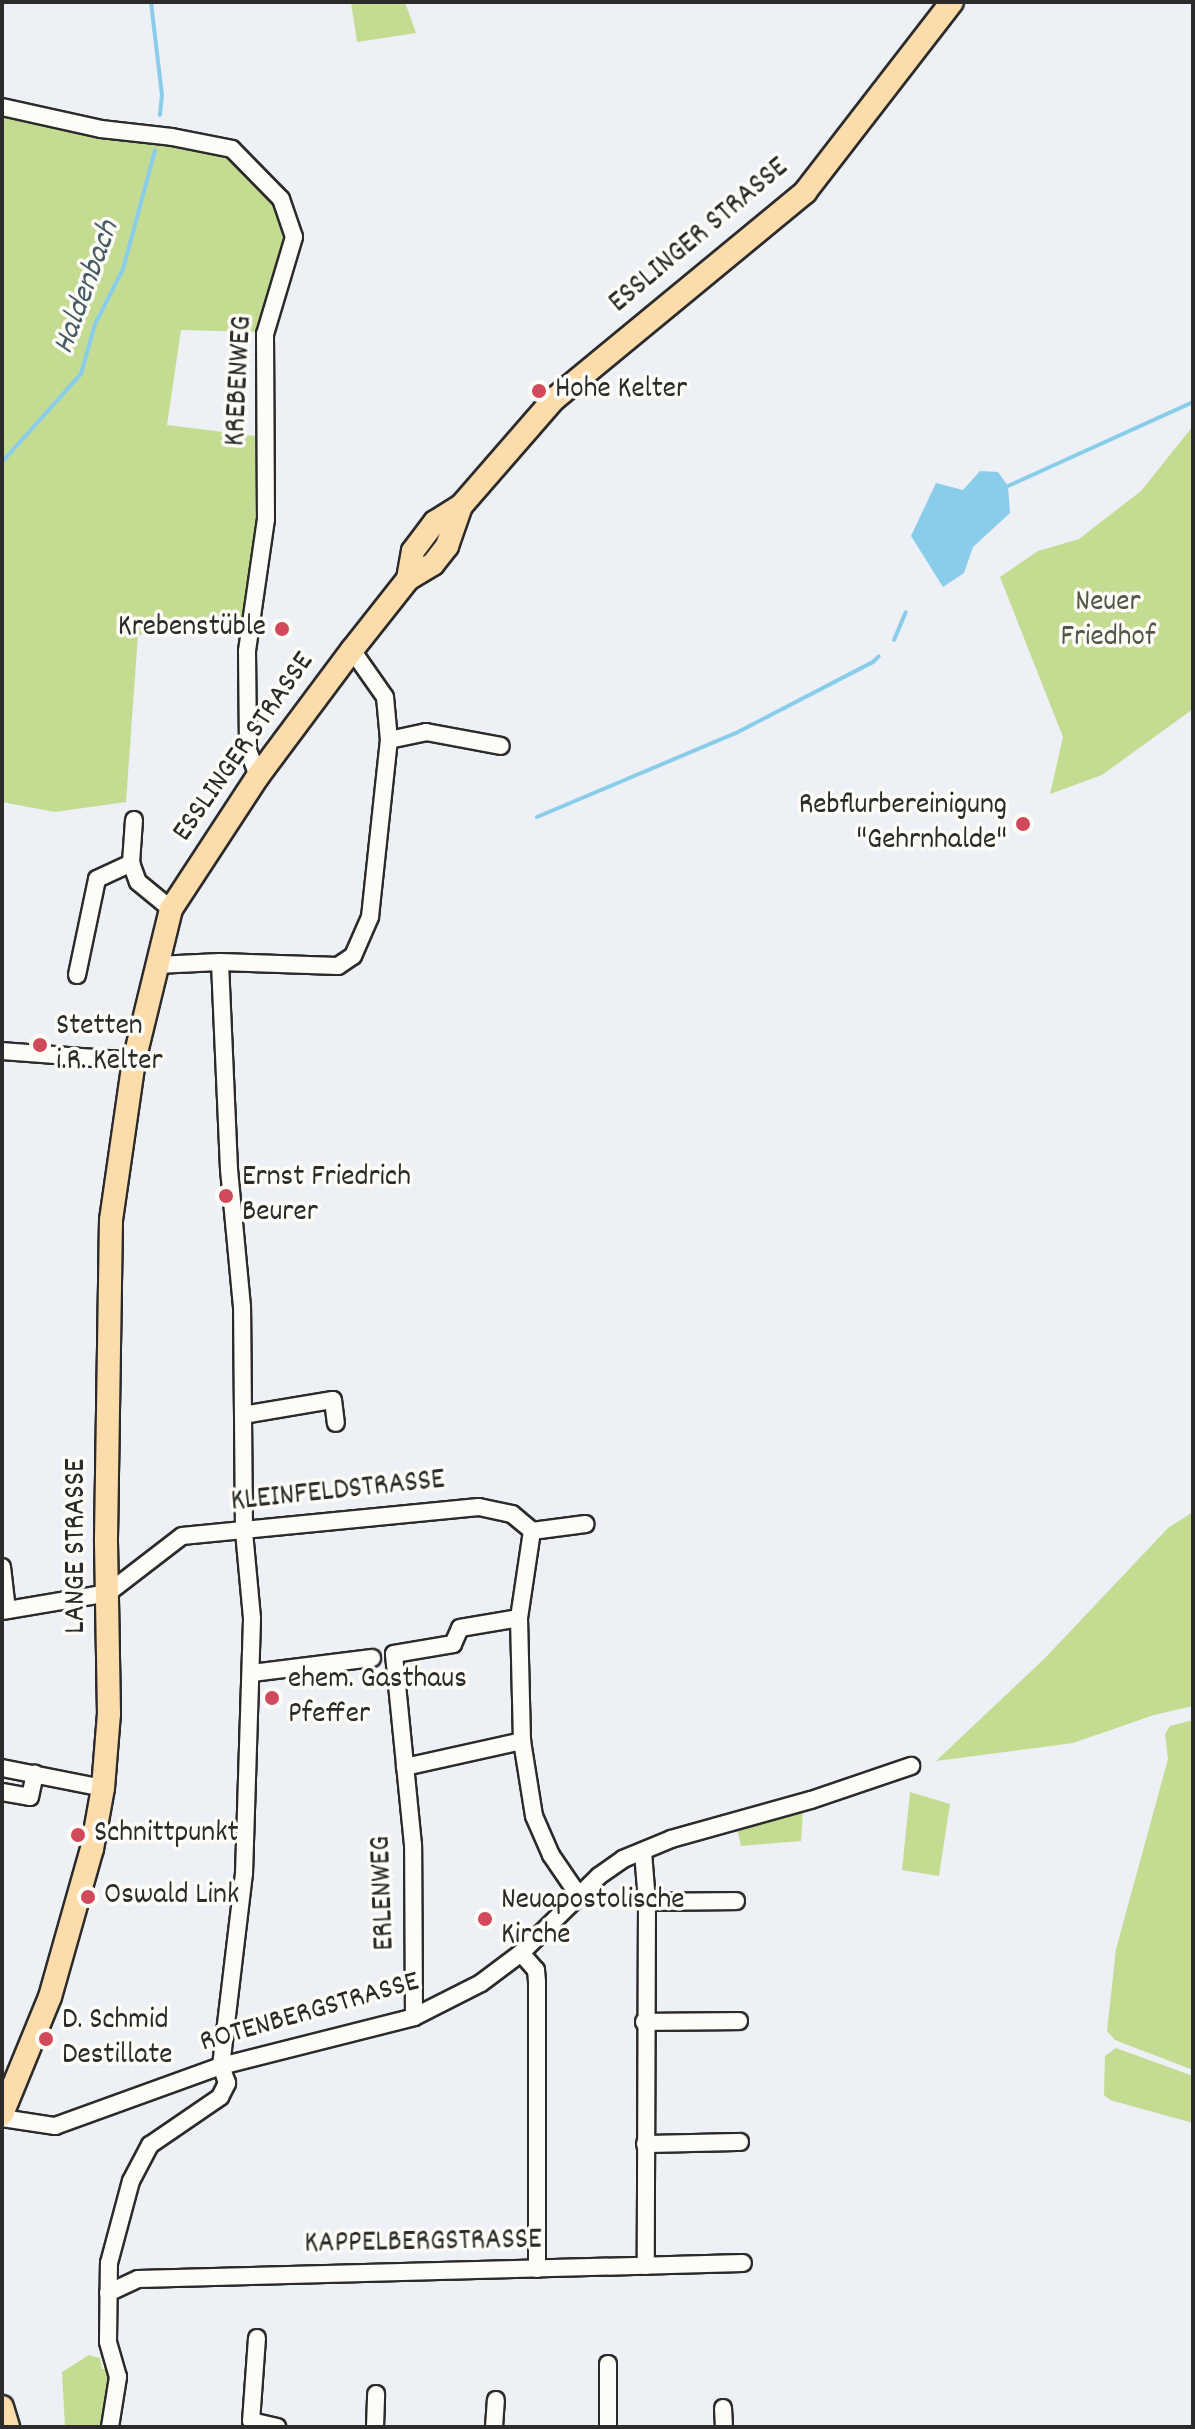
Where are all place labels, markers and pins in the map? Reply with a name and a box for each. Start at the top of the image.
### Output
place label: Hohe Kelter [555,373,687,409]
marker: Hohe Kelter [530,382,548,400]
place label: Krebenstüble [118,611,266,647]
marker: Krebenstüble [273,620,291,638]
place label: Rebflurbereinigung "Gehrnhalde" [799,789,1007,860]
marker: Rebflurbereinigung "Gehrnhalde" [1014,815,1032,833]
place label: Stetten i.R. Kelter [56,1010,163,1080]
marker: Stetten i.R. Kelter [31,1036,49,1054]
place label: Ernst Friedrich Beurer [242,1161,411,1232]
marker: Ernst Friedrich Beurer [217,1187,235,1205]
place label: ehem. Gasthaus Pfeffer [288,1663,467,1734]
marker: ehem. Gasthaus Pfeffer [263,1689,281,1707]
place label: Schnittpunkt [94,1817,239,1853]
marker: Schnittpunkt [69,1826,87,1844]
place label: Oswald Link [104,1879,239,1915]
place label: Neuapostolische Kirche [501,1884,685,1954]
marker: Oswald Link [79,1888,97,1906]
marker: Neuapostolische Kirche [476,1910,494,1928]
place label: D. Schmid Destillate [62,2004,172,2074]
marker: D. Schmid Destillate [37,2030,55,2048]

